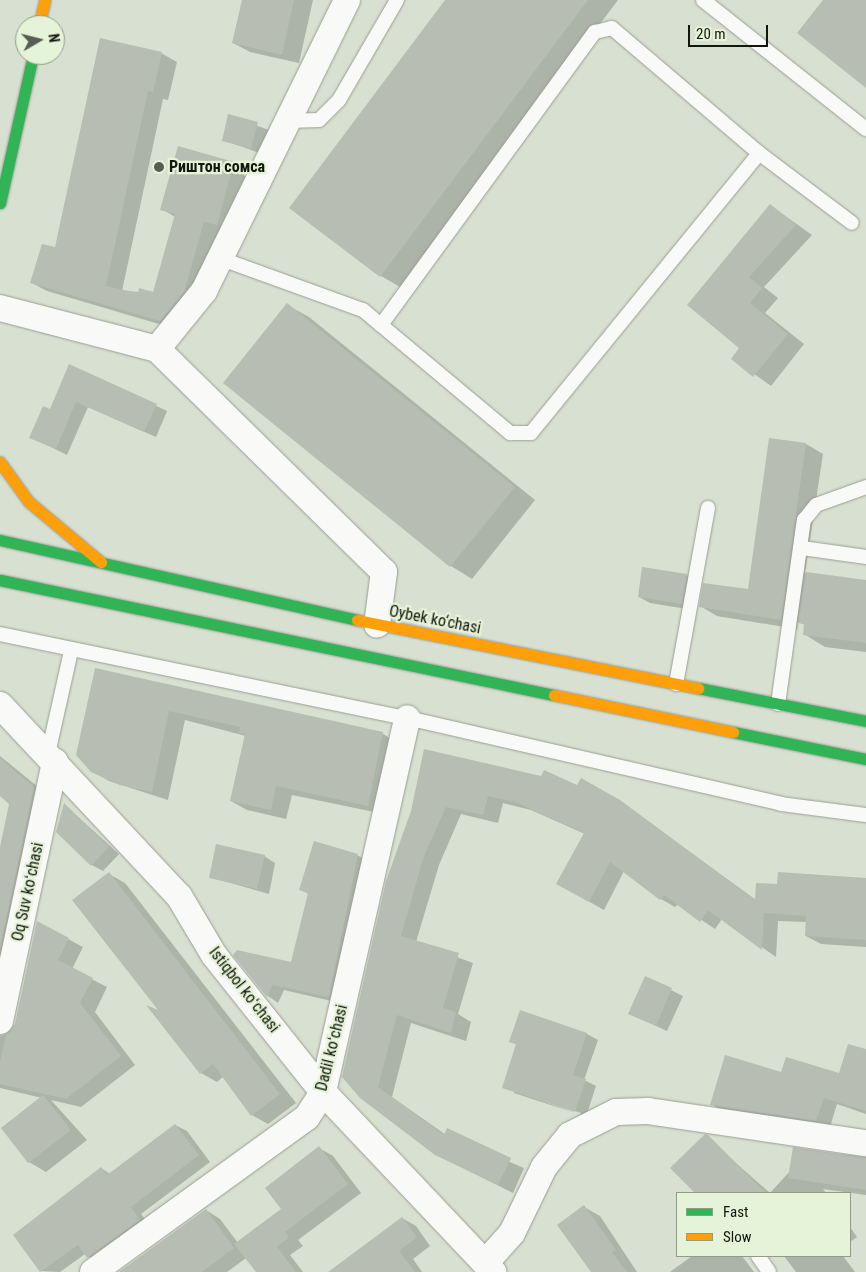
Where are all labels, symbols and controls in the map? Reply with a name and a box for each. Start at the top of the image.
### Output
north arrow [15,15,65,65]
scale bar [691,15,771,47]
text: 20 m [696,25,726,43]
text: N [45,33,62,43]
place label: Риштон сомса [169,157,265,177]
marker: Риштон сомса [153,161,165,173]
street label: Oybek ko‘chasi [387,602,483,638]
street label: Oq Suv koʻchasi [8,841,48,943]
street label: Istiqbol koʻchasi [205,943,283,1037]
street label: Dadil koʻchasi [312,1003,352,1093]
legend [676,1192,851,1257]
text: Fast [723,1203,748,1221]
text: Slow [723,1228,752,1246]

